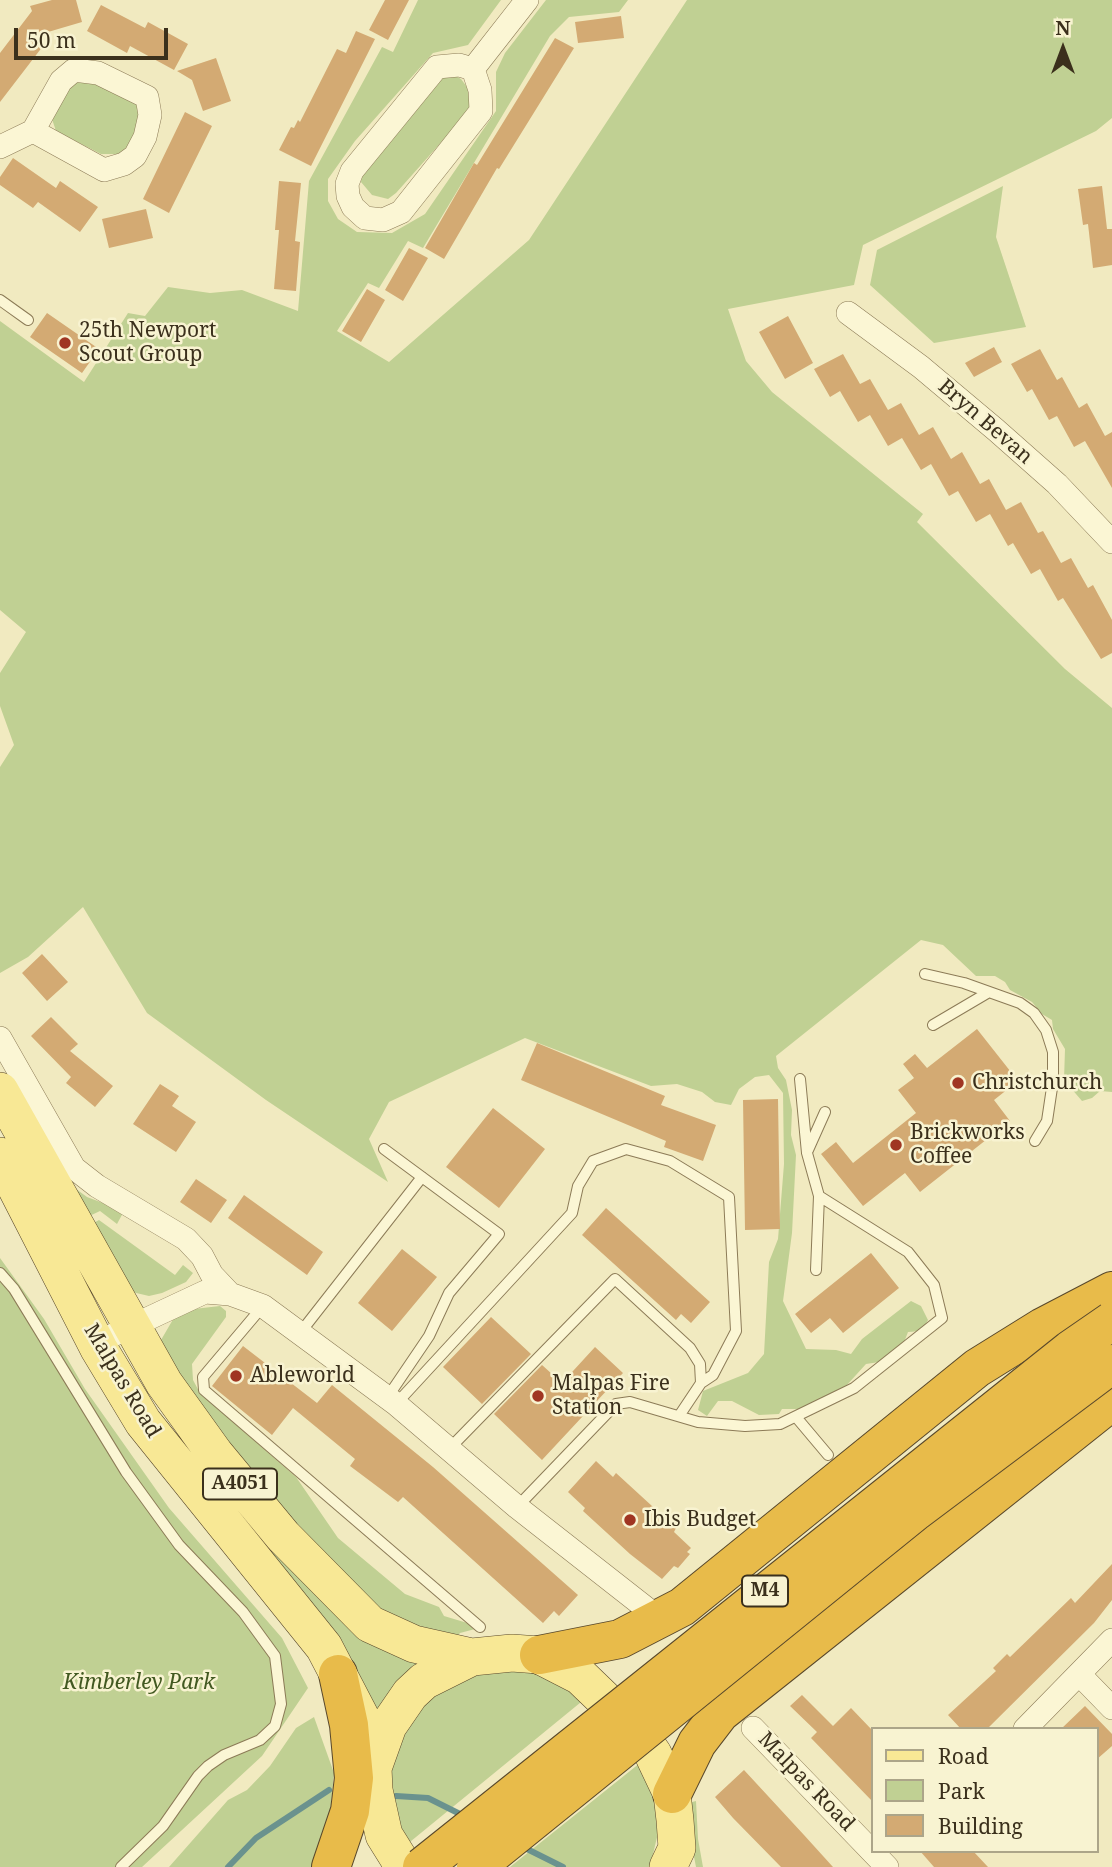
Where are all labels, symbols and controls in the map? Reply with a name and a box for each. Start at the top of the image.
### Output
scale bar [18,14,172,58]
north arrow [1028,14,1098,84]
text: N [1056,15,1070,41]
text: 50 m [27,26,76,54]
place label: 25th Newport Scout Group [79,318,216,368]
marker: 25th Newport Scout Group [57,335,73,351]
street label: Bryn Bevan [933,374,1037,470]
place label: Christchurch [972,1070,1102,1096]
marker: Christchurch [950,1075,966,1091]
place label: Brickworks Coffee [910,1120,1025,1170]
marker: Brickworks Coffee [888,1137,904,1153]
street label: Malpas Road [78,1320,166,1442]
place label: Ableworld [250,1363,355,1389]
marker: Ableworld [228,1368,244,1384]
place label: Malpas Fire Station [552,1371,670,1421]
marker: Malpas Fire Station [530,1388,546,1404]
road number: A4051 [203,1468,277,1500]
place label: Ibis Budget [644,1507,756,1533]
marker: Ibis Budget [622,1512,638,1528]
road number: M4 [742,1576,788,1606]
park label: Kimberley Park [63,1670,215,1696]
street label: Malpas Road [752,1727,860,1837]
legend [870,1727,1098,1853]
text: Road [938,1742,989,1770]
text: Park [938,1777,985,1805]
text: Building [938,1812,1023,1840]

